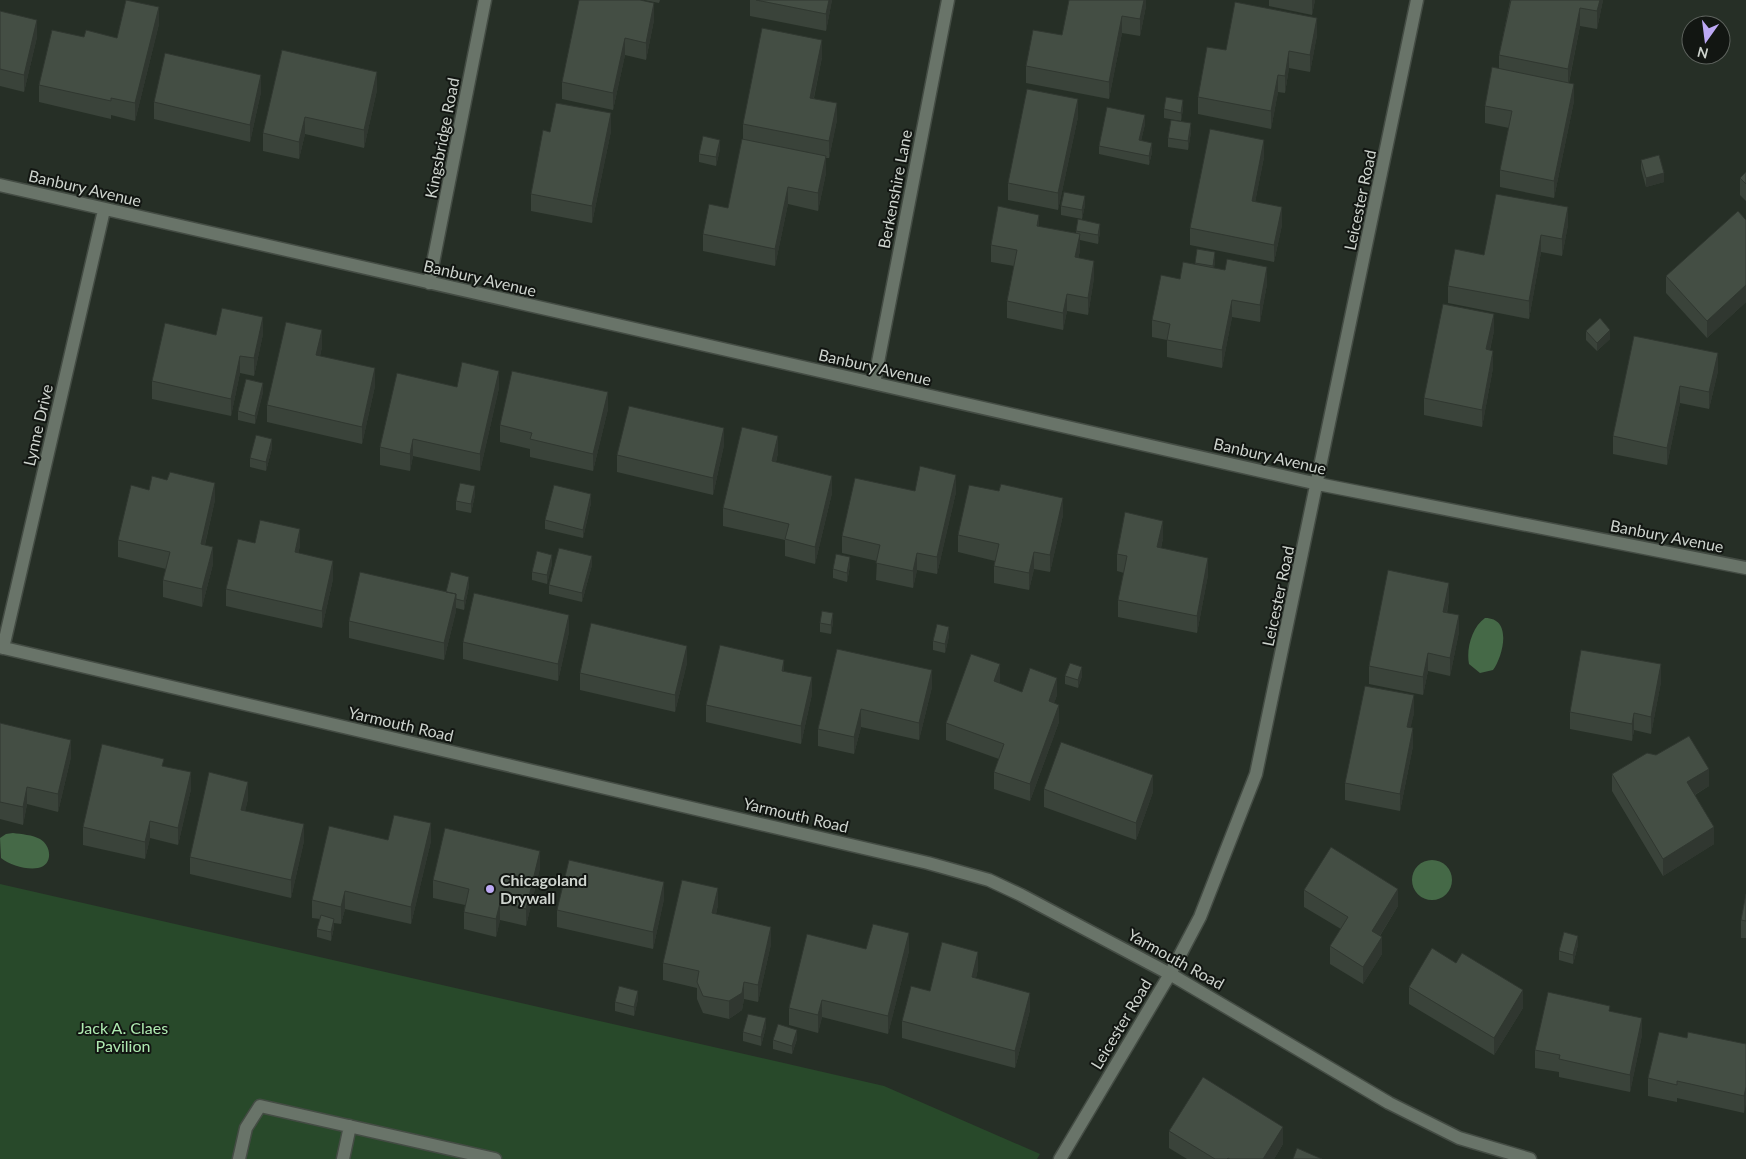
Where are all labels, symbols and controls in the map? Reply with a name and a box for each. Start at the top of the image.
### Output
north arrow [1681,15,1731,65]
text: N [1695,44,1710,63]
street label: Kingsbridge Road [421,76,463,200]
street label: Berkenshire Lane [874,128,915,250]
street label: Leicester Road [1340,148,1379,252]
street label: Banbury Avenue [27,165,143,210]
street label: Banbury Avenue [422,255,538,300]
street label: Banbury Avenue [817,344,933,389]
street label: Lynne Drive [19,382,56,468]
street label: Banbury Avenue [1212,433,1328,478]
street label: Banbury Avenue [1609,515,1725,556]
street label: Leicester Road [1258,544,1297,648]
street label: Yarmouth Road [347,702,456,745]
street label: Yarmouth Road [742,793,851,836]
place label: Chicagoland Drywall [500,870,587,907]
marker: Chicagoland Drywall [484,883,496,895]
street label: Yarmouth Road [1125,924,1228,993]
street label: Leicester Road [1086,975,1155,1072]
park label: Jack A. Claes Pavilion [78,1018,168,1055]

